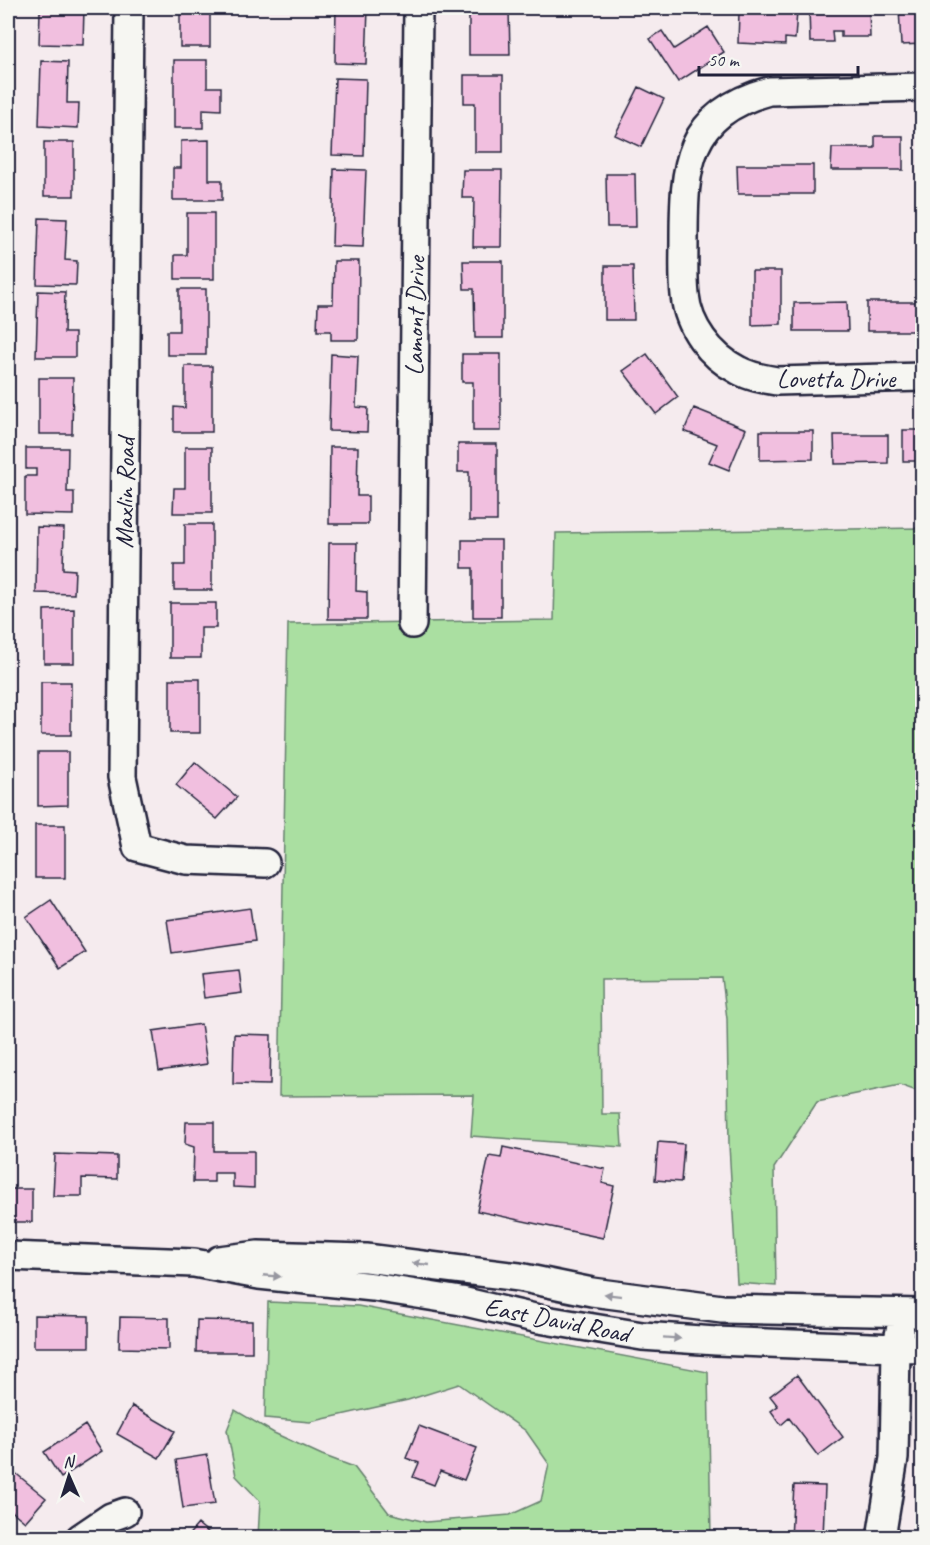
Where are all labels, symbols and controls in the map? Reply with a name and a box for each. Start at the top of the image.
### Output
scale bar [699,39,858,77]
text: 50 m [708,49,741,71]
street label: Lamont Drive [397,254,433,376]
street label: Lovetta Drive [777,362,897,395]
street label: Maxlin Road [108,434,143,549]
one-way arrow [411,1259,430,1268]
one-way arrow [263,1271,282,1281]
street label: East David Road [482,1290,636,1351]
one-way arrow [603,1290,622,1300]
one-way arrow [662,1333,681,1343]
north arrow [39,1446,99,1506]
text: N [63,1452,77,1472]

